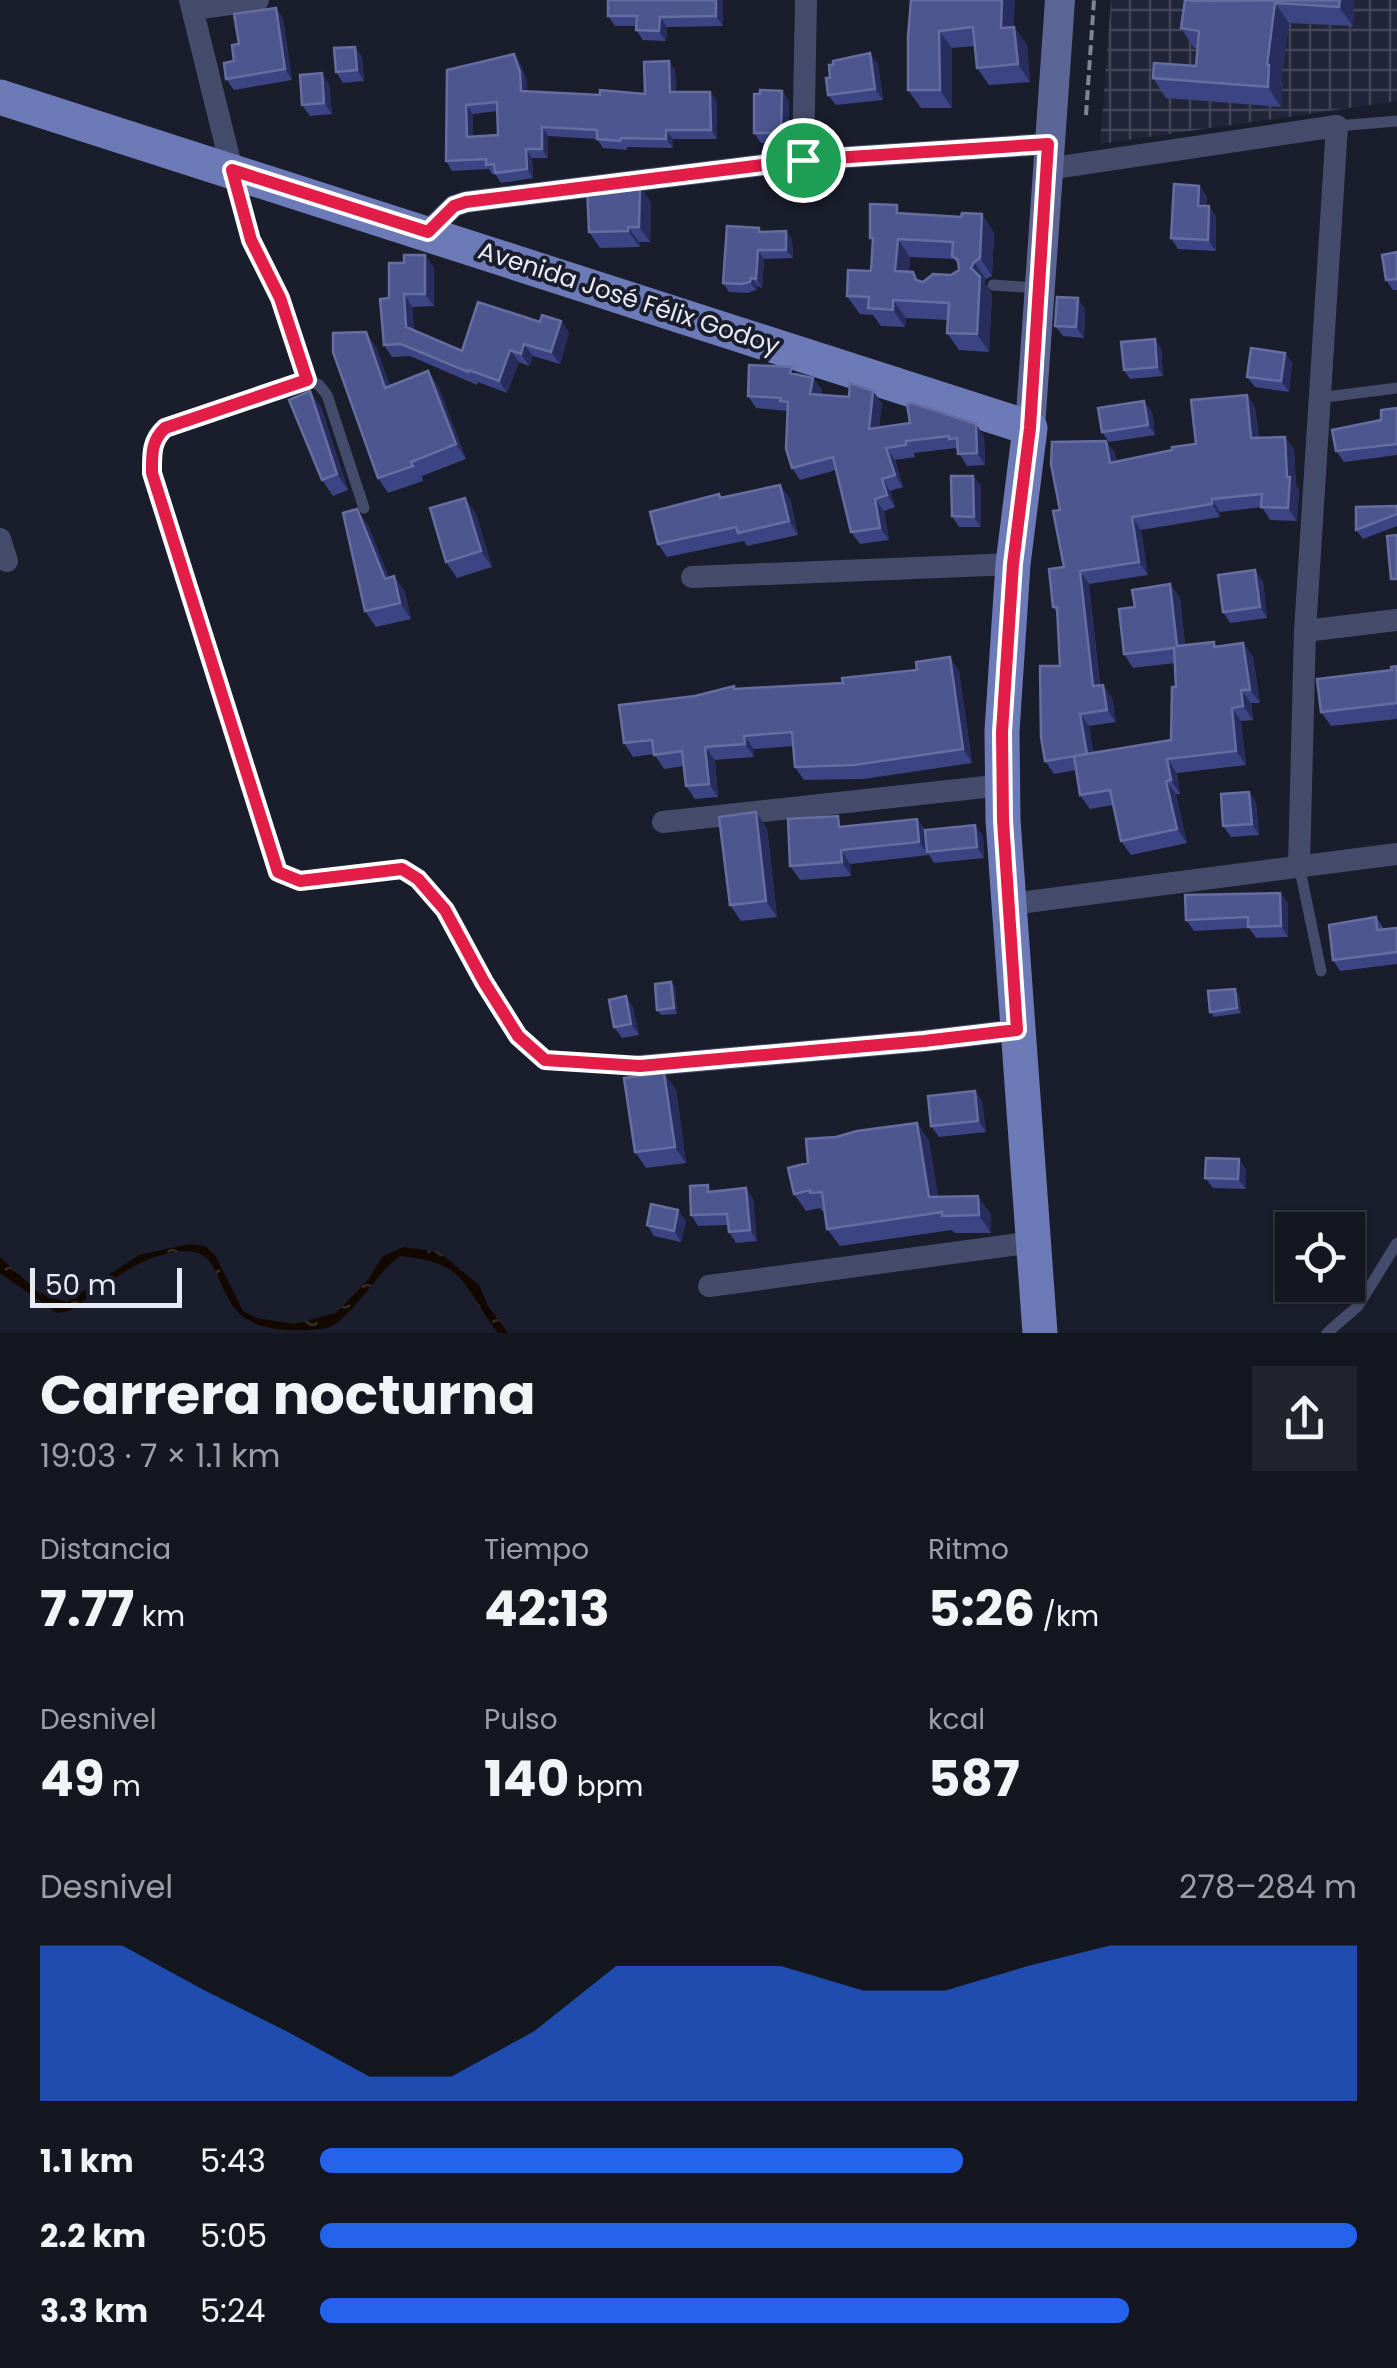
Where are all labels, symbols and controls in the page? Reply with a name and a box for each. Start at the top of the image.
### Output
pin [761,118,846,203]
icon: arrive [776,133,831,188]
street label: Avenida José Félix Godoy [474,233,784,363]
map controls [1275,1212,1365,1302]
button: locate [1275,1212,1365,1302]
scale bar [30,1263,182,1308]
text: 50 m [45,1266,116,1305]
text: Carrera nocturna [40,1356,536,1433]
button: share [1252,1366,1357,1471]
text: 19:03 · 7 × 1.1 km [40,1433,280,1478]
text: Distancia [40,1530,171,1569]
text: Tiempo [484,1530,589,1569]
text: Ritmo [928,1530,1009,1569]
text: 7.77 [40,1573,134,1644]
text: 42:13 [484,1573,610,1644]
text: 5:26 [928,1573,1035,1644]
text: km [134,1597,185,1636]
text: /km [1035,1597,1099,1636]
text: Desnivel [40,1700,157,1739]
text: Pulso [484,1700,558,1739]
text: kcal [928,1700,985,1739]
text: 49 [40,1743,105,1814]
text: 140 [484,1743,569,1814]
text: 587 [928,1743,1020,1814]
text: m [105,1767,141,1806]
text: bpm [569,1767,643,1806]
text: Desnivel [40,1864,173,1909]
text: 278–284 m [1179,1864,1357,1909]
text: 1.1 km [40,2138,134,2183]
text: 5:43 [200,2138,266,2183]
text: 2.2 km [40,2213,146,2258]
text: 5:05 [200,2213,267,2258]
text: 3.3 km [40,2288,148,2333]
text: 5:24 [200,2288,265,2333]

